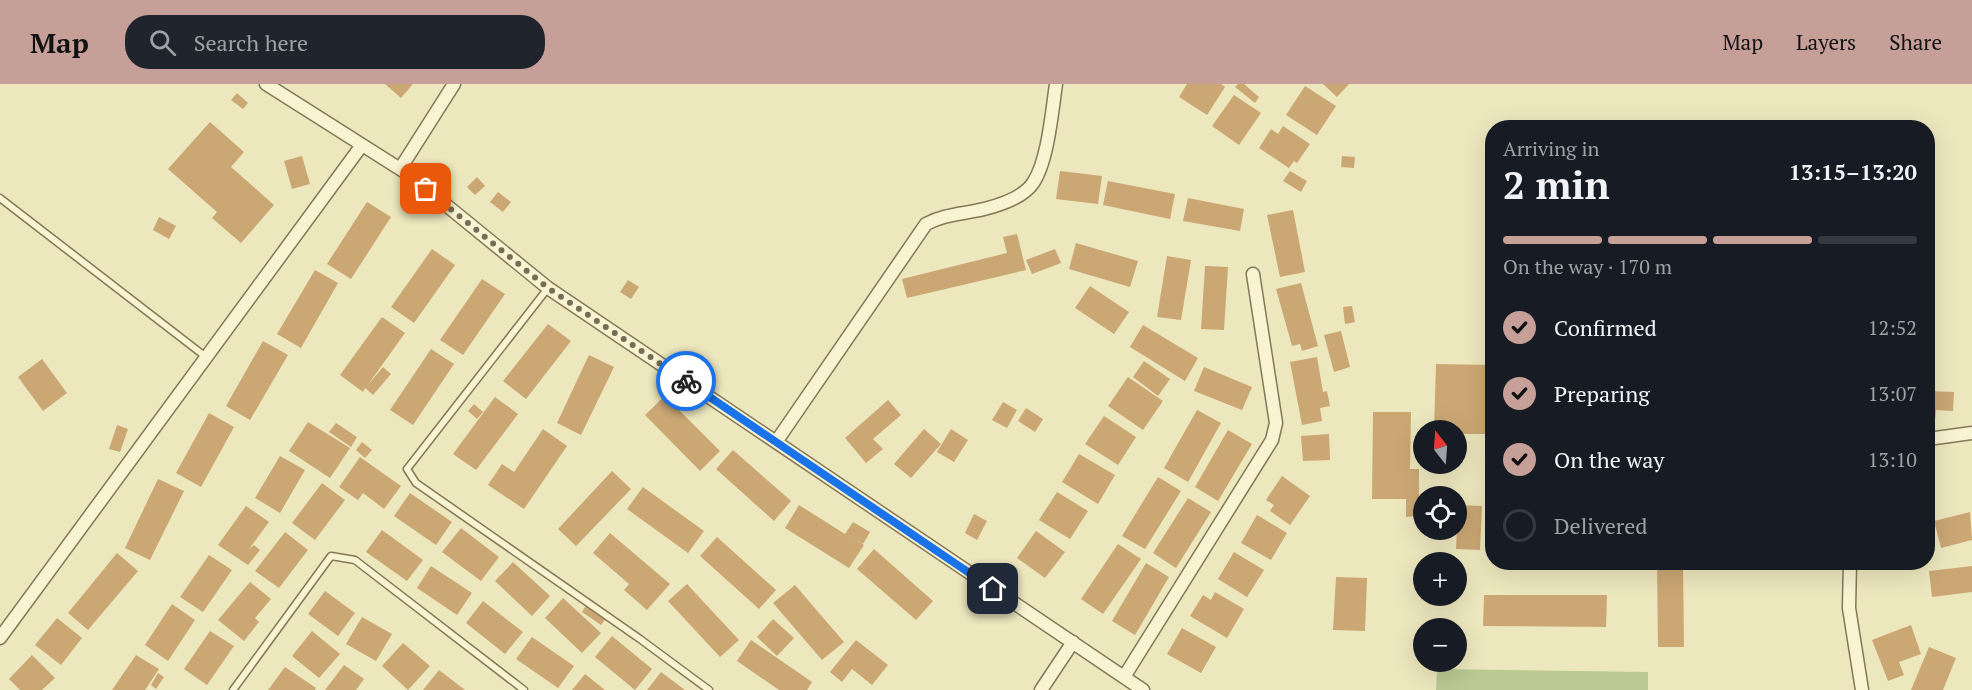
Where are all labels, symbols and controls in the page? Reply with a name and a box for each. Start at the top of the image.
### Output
search box [125,15,545,69]
text: Map [30,24,89,61]
icon: search [146,26,179,59]
text: Search here [194,28,308,57]
text: Map [1722,28,1763,56]
text: Layers [1796,28,1856,56]
text: Share [1889,28,1942,56]
text: Arriving in [1503,135,1599,162]
text: 13:15–13:20 [1789,157,1917,186]
text: 2 min [1503,158,1610,210]
pin [400,163,451,214]
icon: bag [409,172,442,205]
text: On the way · 170 m [1503,253,1672,280]
icon: check [1503,311,1536,344]
text: Confirmed [1554,313,1657,342]
text: 12:52 [1868,314,1917,341]
courier [656,351,716,411]
icon: bike [670,365,703,398]
icon: check [1503,377,1536,410]
text: Preparing [1554,379,1650,408]
text: 13:07 [1868,380,1917,407]
north arrow [1413,420,1467,474]
map controls [1413,420,1467,672]
icon: check [1503,443,1536,476]
text: On the way [1554,445,1664,474]
text: 13:10 [1868,446,1917,473]
button: locate [1413,486,1467,540]
text: Delivered [1554,511,1647,540]
button: + [1413,552,1467,606]
pin [967,563,1018,614]
icon: home [976,572,1009,605]
button: − [1413,618,1467,672]

